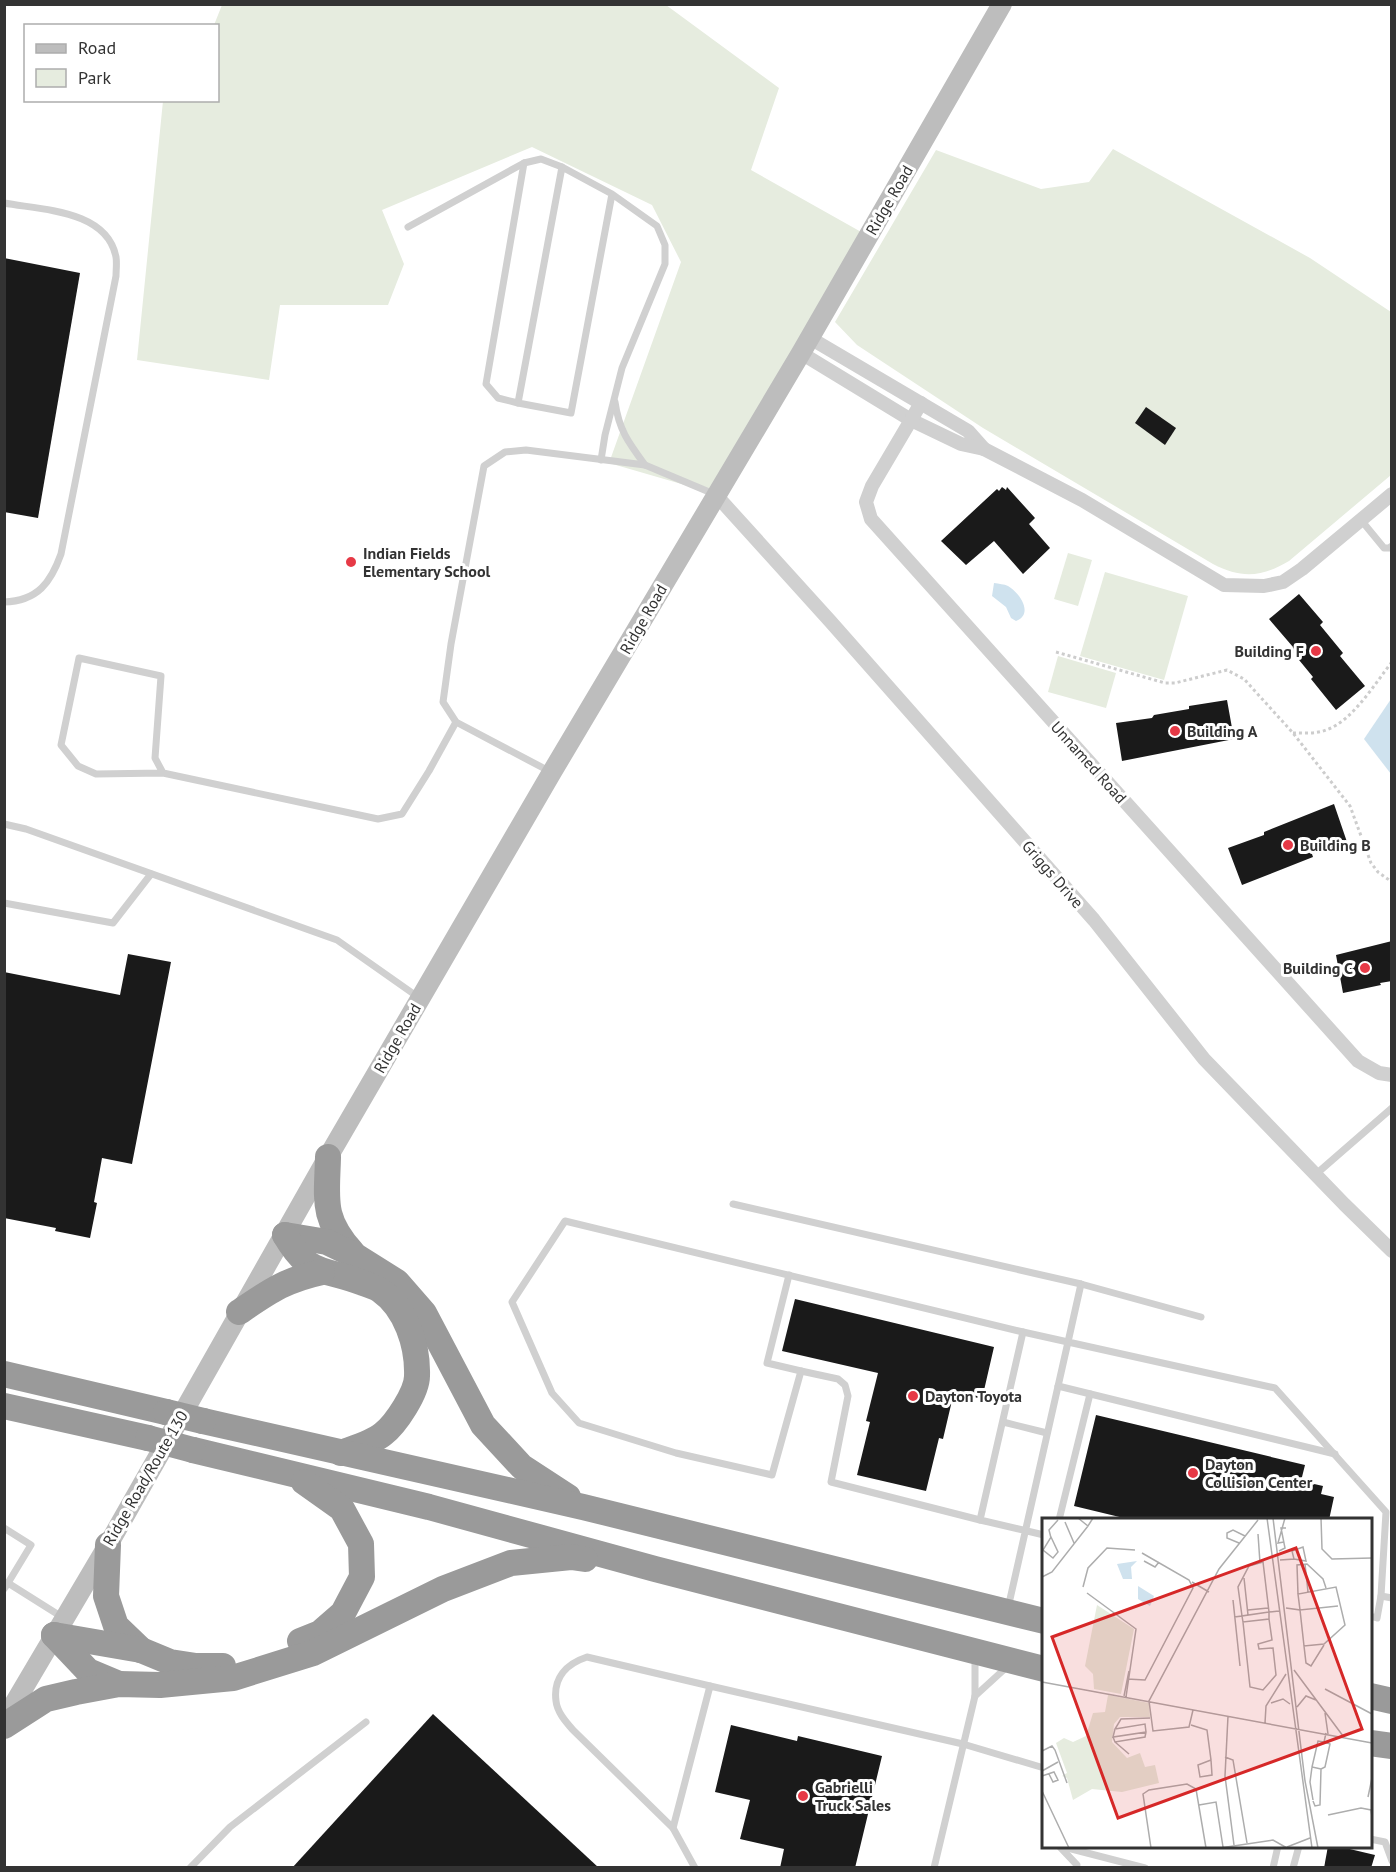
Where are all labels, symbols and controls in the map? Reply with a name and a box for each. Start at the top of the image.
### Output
legend [24,24,219,102]
text: Road [78,36,116,59]
text: Park [78,66,111,89]
street label: Ridge Road [861,162,917,238]
place label: Indian Fields Elementary School [363,543,490,581]
marker: Indian Fields Elementary School [344,555,358,569]
street label: Ridge Road [615,581,671,657]
place label: Building F [1235,641,1304,661]
marker: Building F [1309,644,1323,658]
street label: Unnamed Road [1047,717,1131,807]
place label: Building A [1187,721,1258,741]
marker: Building A [1168,724,1182,738]
place label: Building B [1300,835,1371,855]
street label: Griggs Drive [1018,836,1088,912]
marker: Building B [1281,838,1295,852]
place label: Building C [1283,958,1353,978]
marker: Building C [1358,961,1372,975]
street label: Ridge Road [369,1000,425,1076]
place label: Dayton Toyota [925,1386,1022,1406]
marker: Dayton Toyota [906,1389,920,1403]
street label: Ridge Road/Route 130 [98,1407,192,1549]
place label: Dayton Collision Center [1205,1454,1313,1492]
marker: Dayton Collision Center [1186,1466,1200,1480]
inset map [1042,1518,1372,1848]
place label: Gabrielli Truck Sales [815,1777,891,1815]
marker: Gabrielli Truck Sales [796,1789,810,1803]

